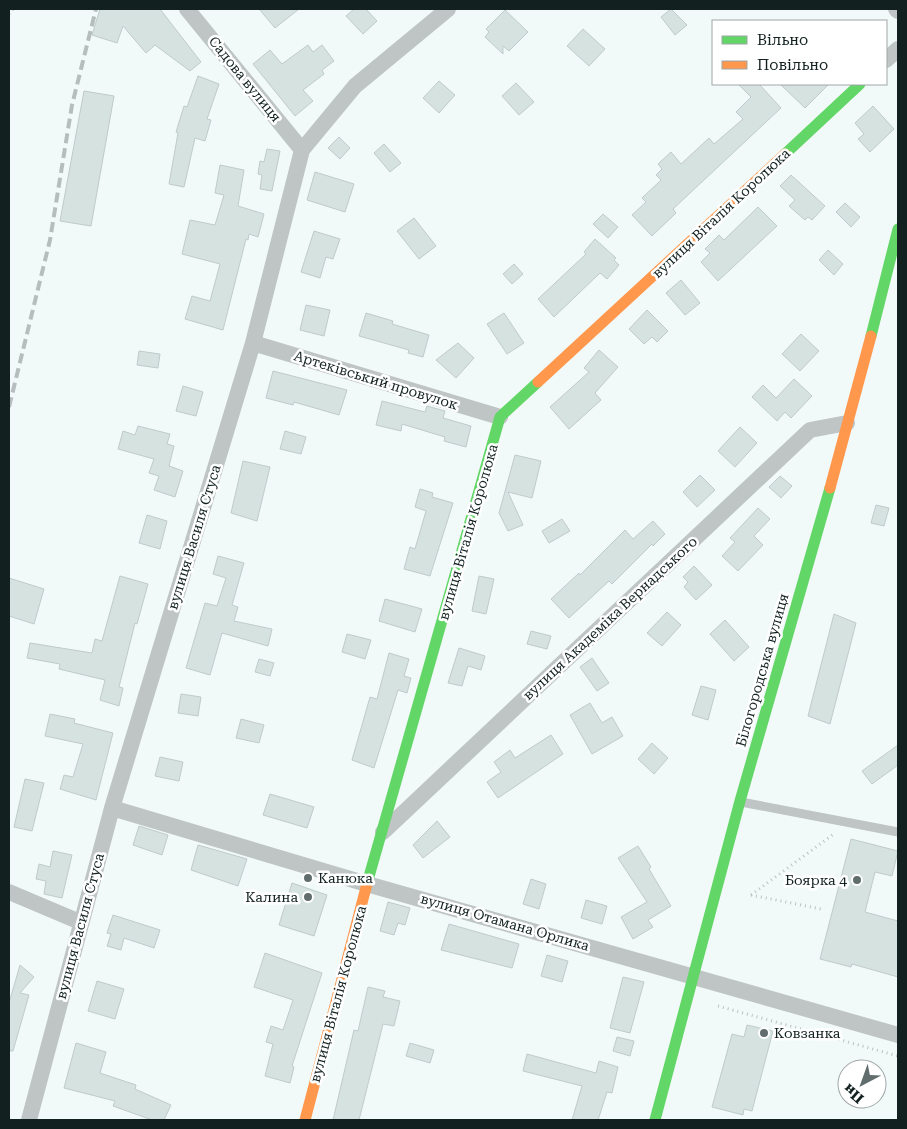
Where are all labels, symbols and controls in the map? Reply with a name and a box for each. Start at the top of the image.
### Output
legend [712,20,887,85]
text: Вільно [757,31,808,49]
street label: Садова вулиця [206,33,284,125]
text: Повільно [757,56,828,74]
street label: вулиця Віталія Королюка [649,145,793,281]
street label: Артеківський провулок [292,347,460,413]
street label: вулиця Віталія Королюка [435,442,501,622]
street label: вулиця Василя Стуса [164,462,224,611]
street label: вулиця Академіка Вернадського [520,533,700,703]
street label: Білогородська вулиця [732,591,792,749]
street label: вулиця Василя Стуса [53,851,107,1001]
place label: Канюка [318,870,373,886]
marker: Канюка [302,872,314,884]
place label: Боярка 4 [785,872,847,888]
marker: Боярка 4 [851,874,863,886]
place label: Калина [245,889,298,905]
street label: вулиця Отамана Орлика [419,890,592,954]
marker: Калина [302,891,314,903]
street label: вулиця Віталія Королюка [307,904,369,1084]
place label: Ковзанка [774,1025,841,1041]
marker: Ковзанка [758,1027,770,1039]
north arrow [837,1059,887,1109]
text: Пн [840,1081,867,1107]

